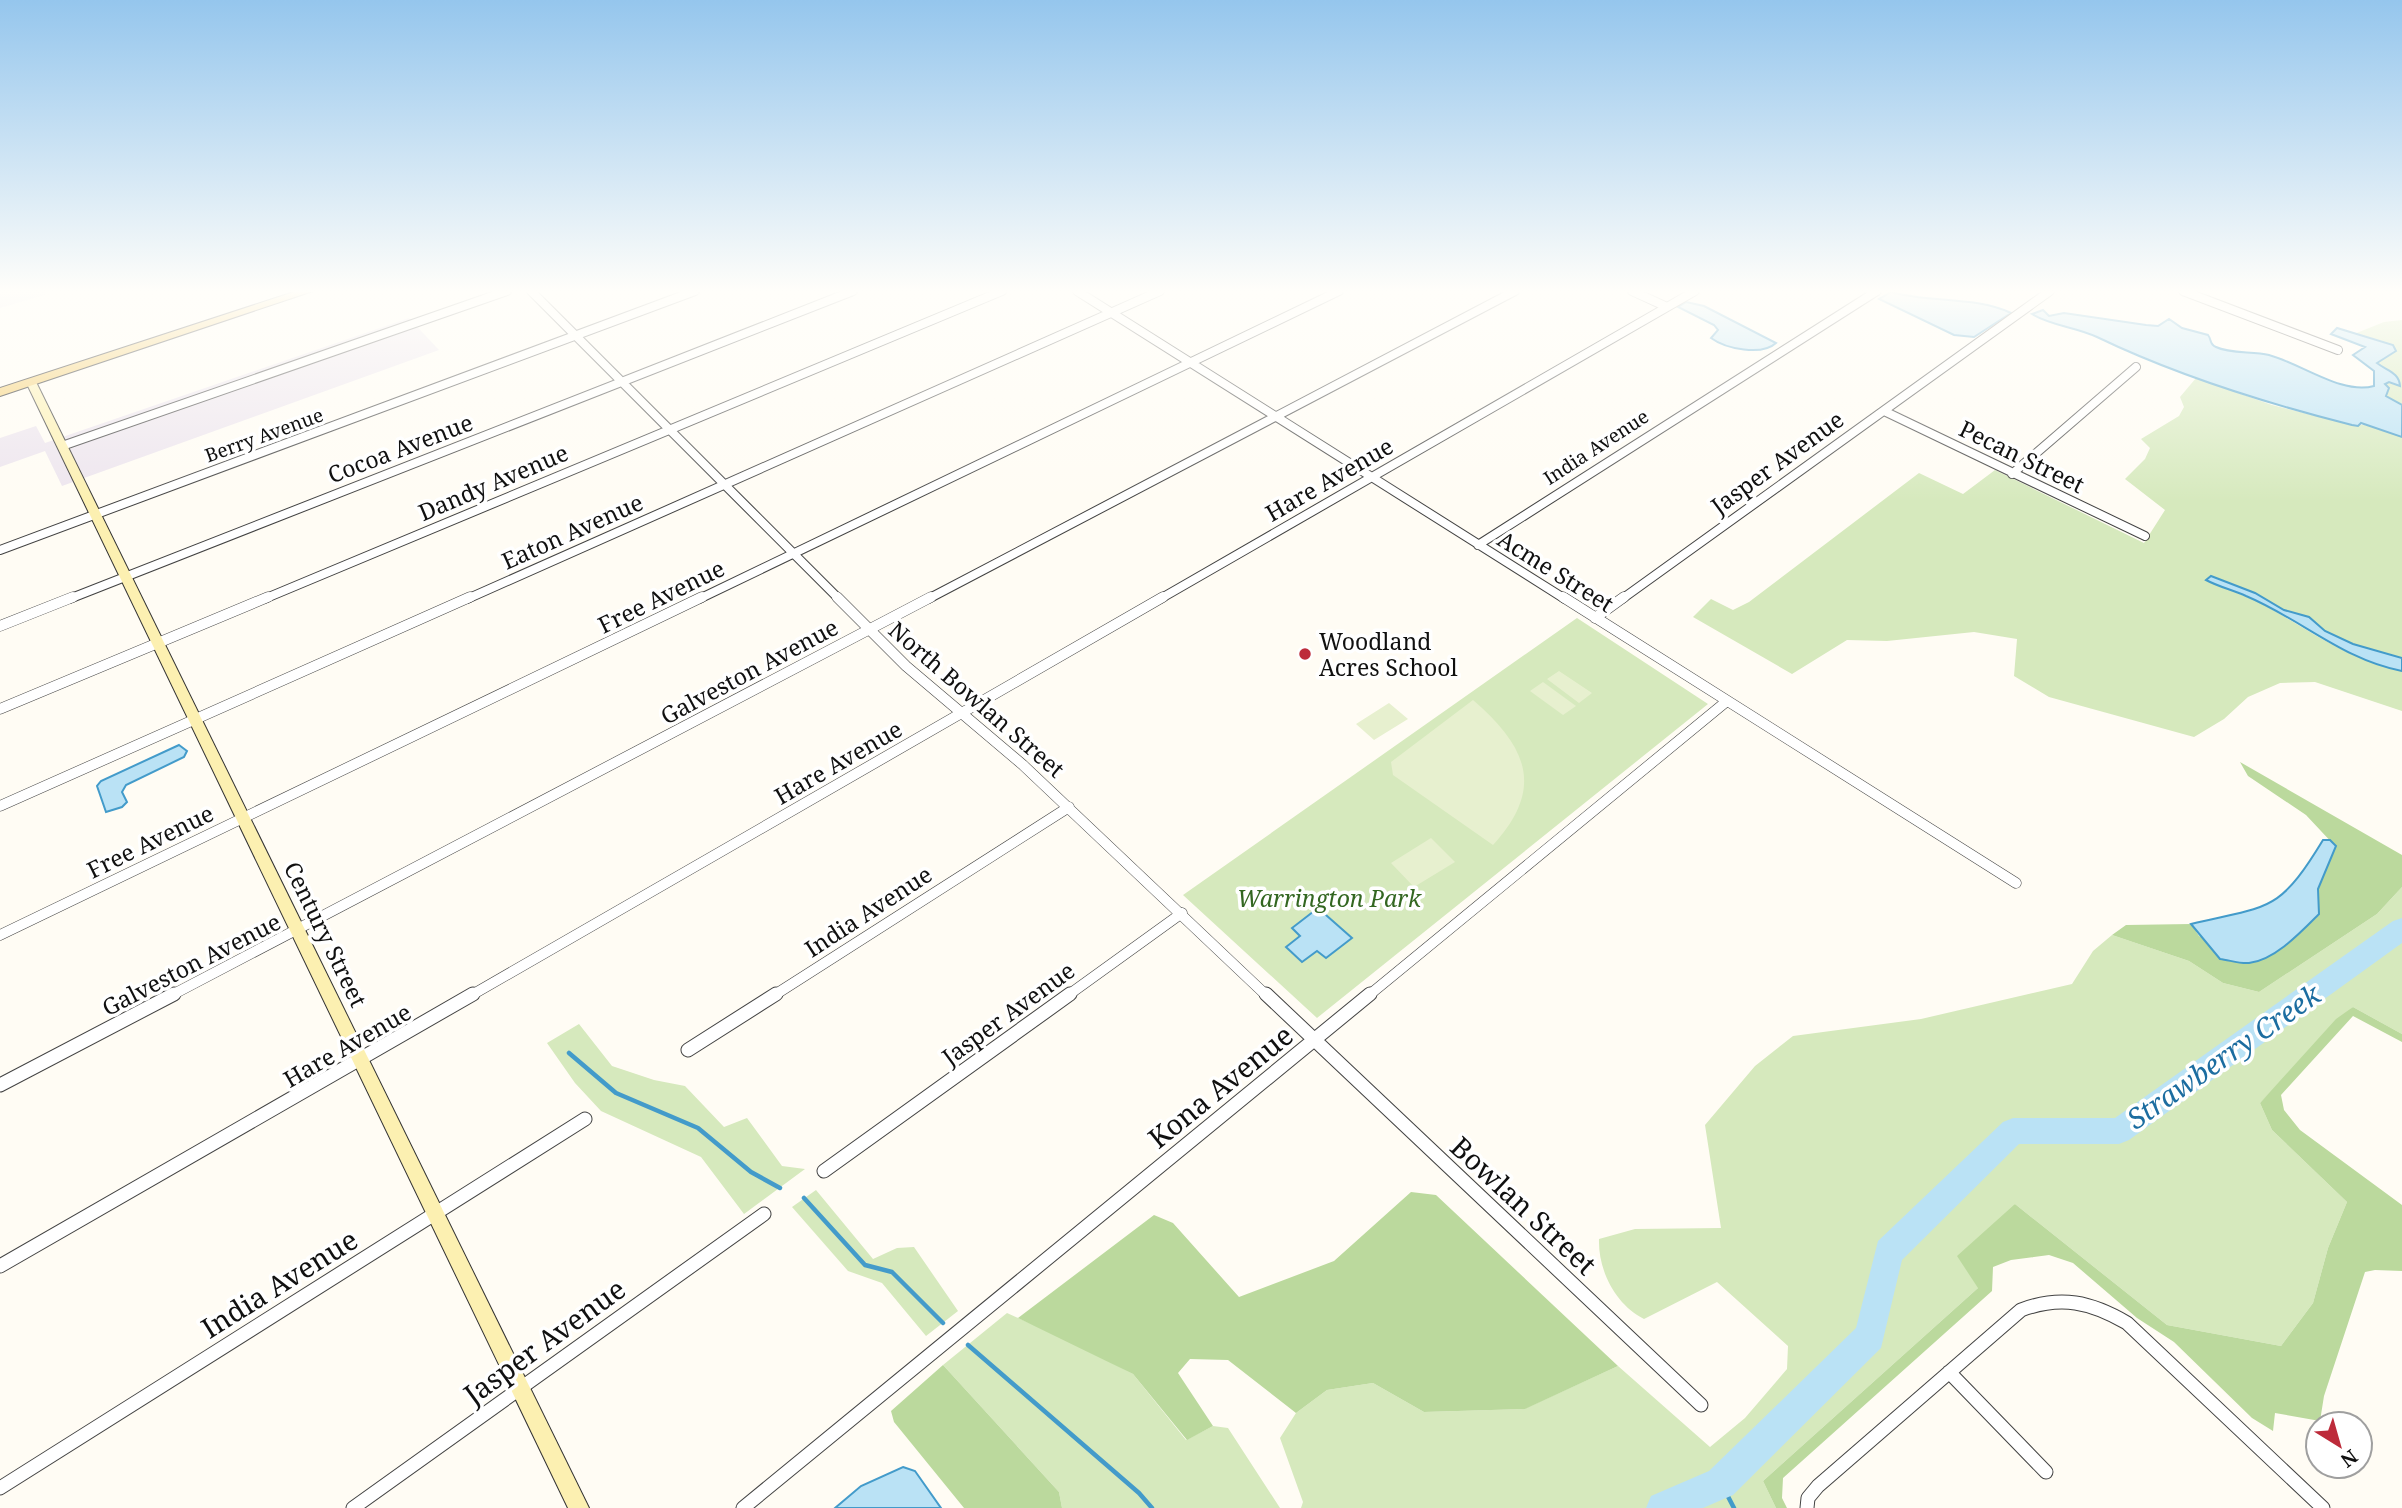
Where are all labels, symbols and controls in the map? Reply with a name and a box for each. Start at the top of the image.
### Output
street label: Berry Avenue [201,402,327,468]
street label: India Avenue [1538,403,1654,491]
street label: Jasper Avenue [1703,403,1850,522]
street label: Cocoa Avenue [323,406,477,490]
street label: Pecan Street [1954,412,2090,500]
street label: Hare Avenue [1259,430,1399,528]
street label: Dandy Avenue [413,436,573,528]
street label: Eaton Avenue [496,486,648,576]
street label: Acme Street [1492,523,1620,619]
street label: Free Avenue [592,552,730,640]
street label: Galveston Avenue [655,611,843,731]
street label: North Bowlan Street [882,614,1072,784]
place label: Woodland Acres School [1319,625,1458,683]
marker: Woodland Acres School [1297,646,1313,662]
street label: Hare Avenue [768,713,908,811]
street label: Free Avenue [81,797,219,885]
street label: Century Street [277,856,375,1012]
street label: India Avenue [798,858,938,964]
park label: Warrington Park [1237,882,1422,914]
street label: Galveston Avenue [96,905,286,1023]
street label: Jasper Avenue [934,954,1081,1073]
water label: Strawberry Creek [2118,974,2328,1137]
street label: Hare Avenue [277,996,417,1094]
street label: Kona Avenue [1140,1016,1300,1156]
street label: Bowlan Street [1443,1128,1605,1283]
street label: India Avenue [194,1220,364,1346]
street label: Jasper Avenue [455,1269,632,1413]
north arrow [2304,1410,2374,1480]
text: N [2335,1444,2363,1473]

